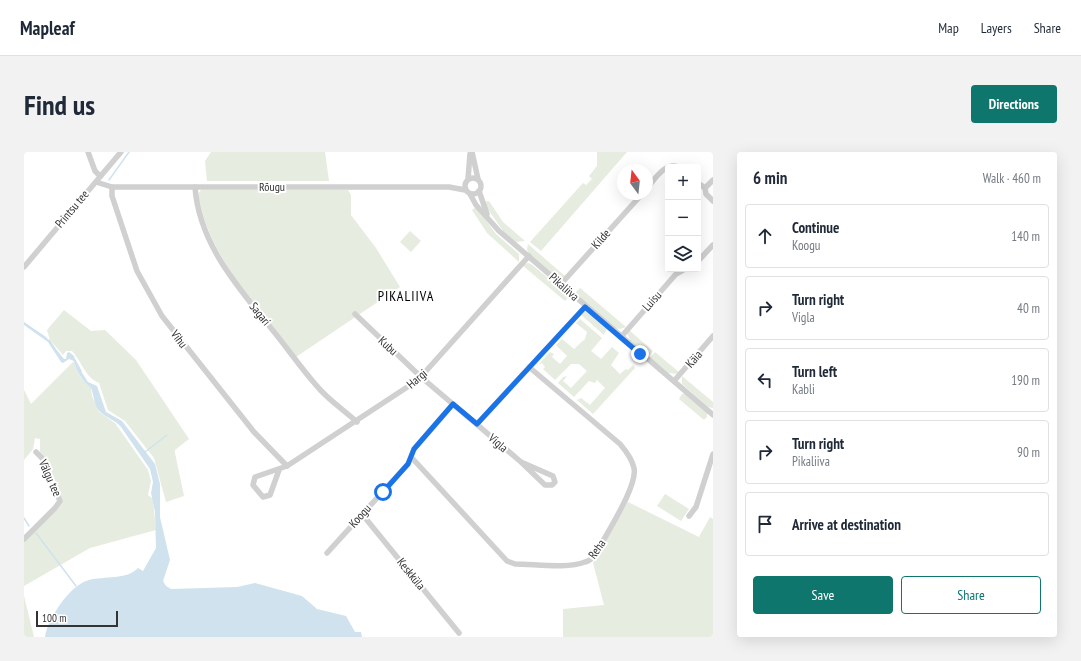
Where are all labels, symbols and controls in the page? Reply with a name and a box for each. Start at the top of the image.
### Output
text: Mapleaf [20,16,75,40]
text: Map [938,19,959,37]
text: Layers [981,19,1012,37]
text: Share [1034,19,1061,37]
button: Directions [971,85,1057,123]
text: Find us [24,86,95,123]
north arrow [617,164,653,200]
map controls [665,164,701,272]
button: + [665,164,701,200]
text: 6 min [753,167,787,189]
text: Walk · 460 m [983,170,1041,187]
street label: Rõugu [259,179,285,194]
street label: Printsu tee [52,187,92,231]
button: − [665,200,701,236]
text: Continue [792,218,839,237]
icon: ahead [754,225,776,247]
street label: Kilde [588,226,613,252]
text: 140 m [1011,228,1040,245]
button: layers [665,236,701,272]
text: Koogu [792,237,820,254]
street label: Pikaliiva [546,269,582,304]
district label: PIKALIIVA [378,287,434,305]
street label: Luisu [639,288,665,314]
text: Turn right [792,290,844,309]
icon: right [754,297,776,319]
street label: Sagari [246,299,274,328]
text: 40 m [1017,300,1040,317]
text: Vigla [792,309,815,326]
street label: Vihu [167,326,191,351]
street label: Kubu [375,333,401,358]
route end [631,345,649,363]
street label: Käia [682,347,705,370]
text: Turn left [792,362,837,381]
street label: Hargi [403,366,430,392]
icon: left [754,369,776,391]
text: 190 m [1011,372,1040,389]
text: Kabli [792,381,815,398]
street label: Vigla [485,429,511,455]
text: Turn right [792,434,844,453]
icon: right [754,441,776,463]
text: 90 m [1017,444,1040,461]
text: Pikaliiva [792,453,830,470]
street label: Välgu tee [35,456,65,499]
route start [374,483,392,501]
street label: Koogu [345,501,374,530]
icon: arrive [754,513,776,535]
text: Arrive at destination [792,515,901,534]
street label: Reha [585,536,609,561]
street label: Keskküla [394,555,429,593]
button: Save [753,576,893,614]
button: Share [901,576,1041,614]
scale bar [36,609,118,628]
text: 100 m [42,611,66,625]

